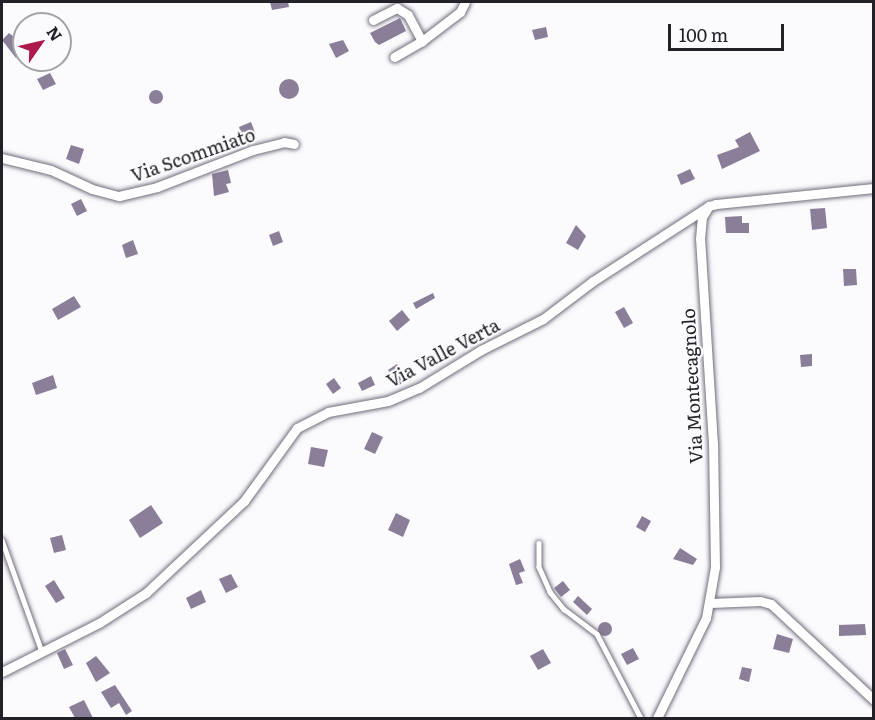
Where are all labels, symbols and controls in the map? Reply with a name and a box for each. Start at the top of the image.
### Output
north arrow [12,12,72,72]
scale bar [671,12,786,50]
text: N [42,21,69,45]
text: 100 m [679,21,728,48]
street label: Via Scommiato [128,124,258,186]
street label: Via Montecagnolo [677,308,707,464]
street label: Via Valle Verta [383,314,503,392]

